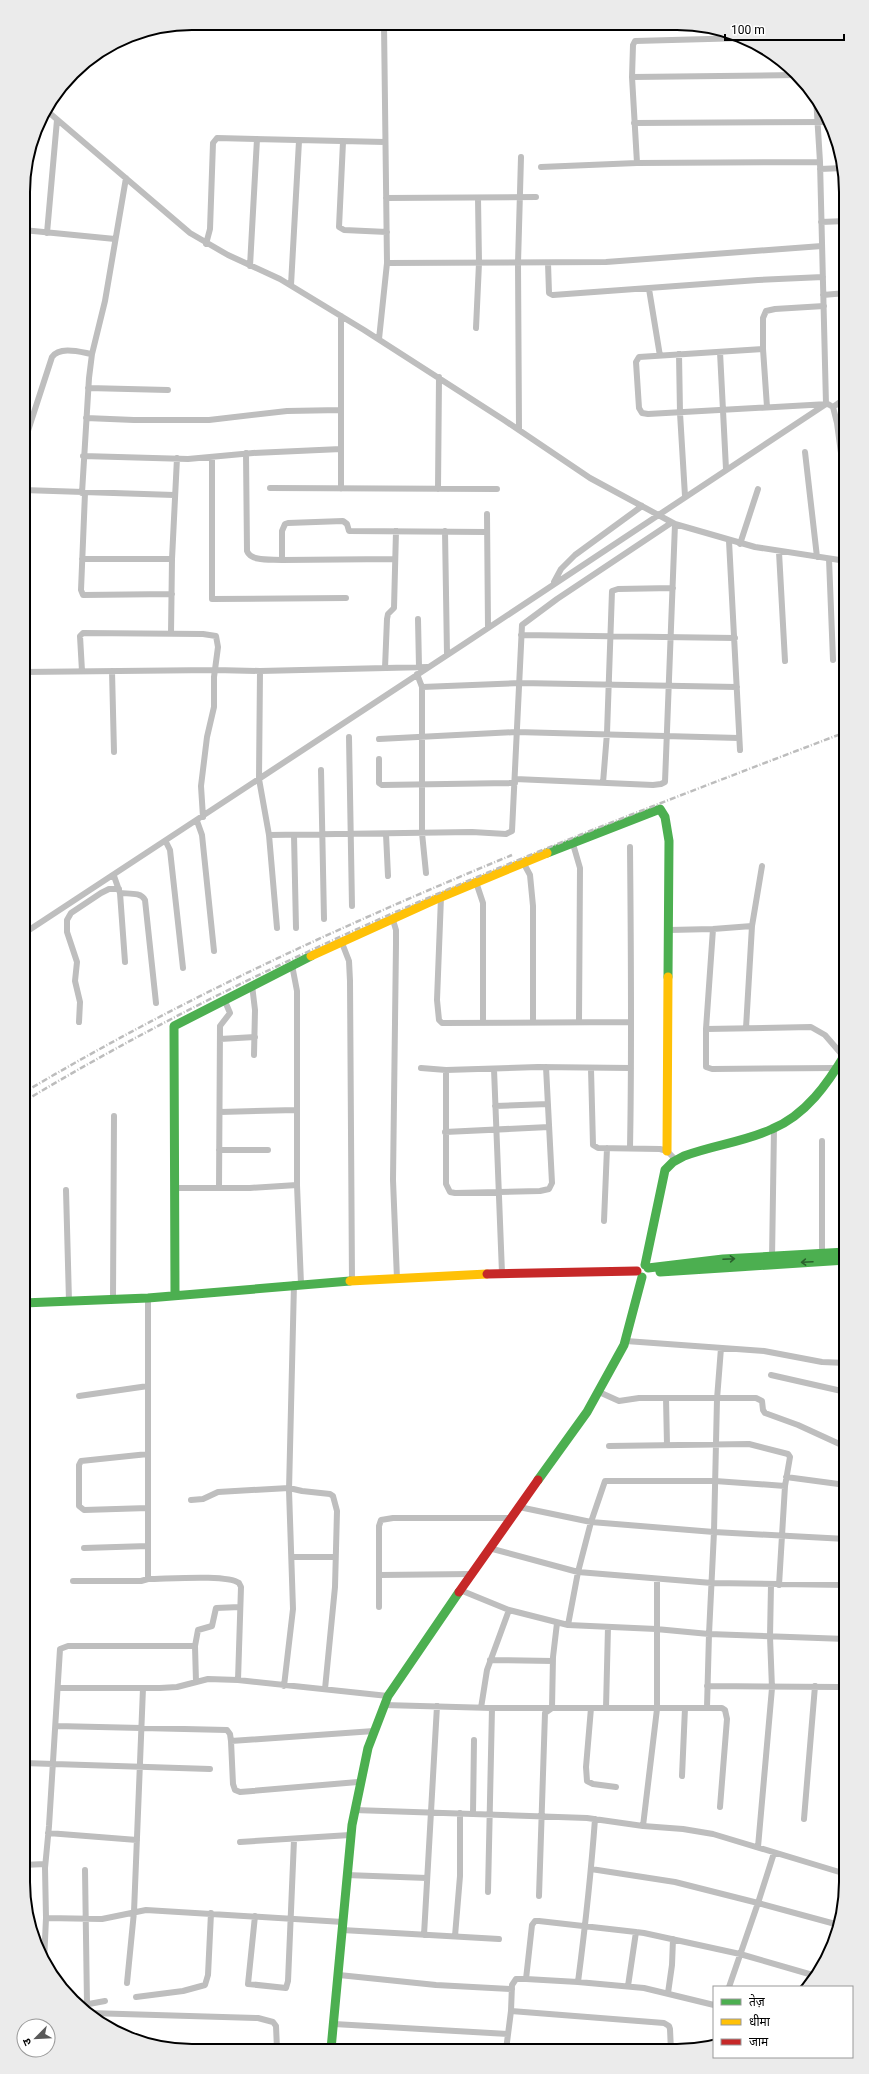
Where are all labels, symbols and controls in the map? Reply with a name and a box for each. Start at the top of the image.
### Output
scale bar [725,16,844,42]
text: 100 m [731,23,765,37]
one-way arrow [722,1255,735,1262]
one-way arrow [801,1258,814,1266]
legend [713,1986,853,2058]
text: तेज़ [749,1994,766,2009]
text: धीमा [749,2014,771,2029]
north arrow [16,2018,56,2058]
text: जाम [749,2035,769,2049]
text: उ [20,2036,35,2047]

